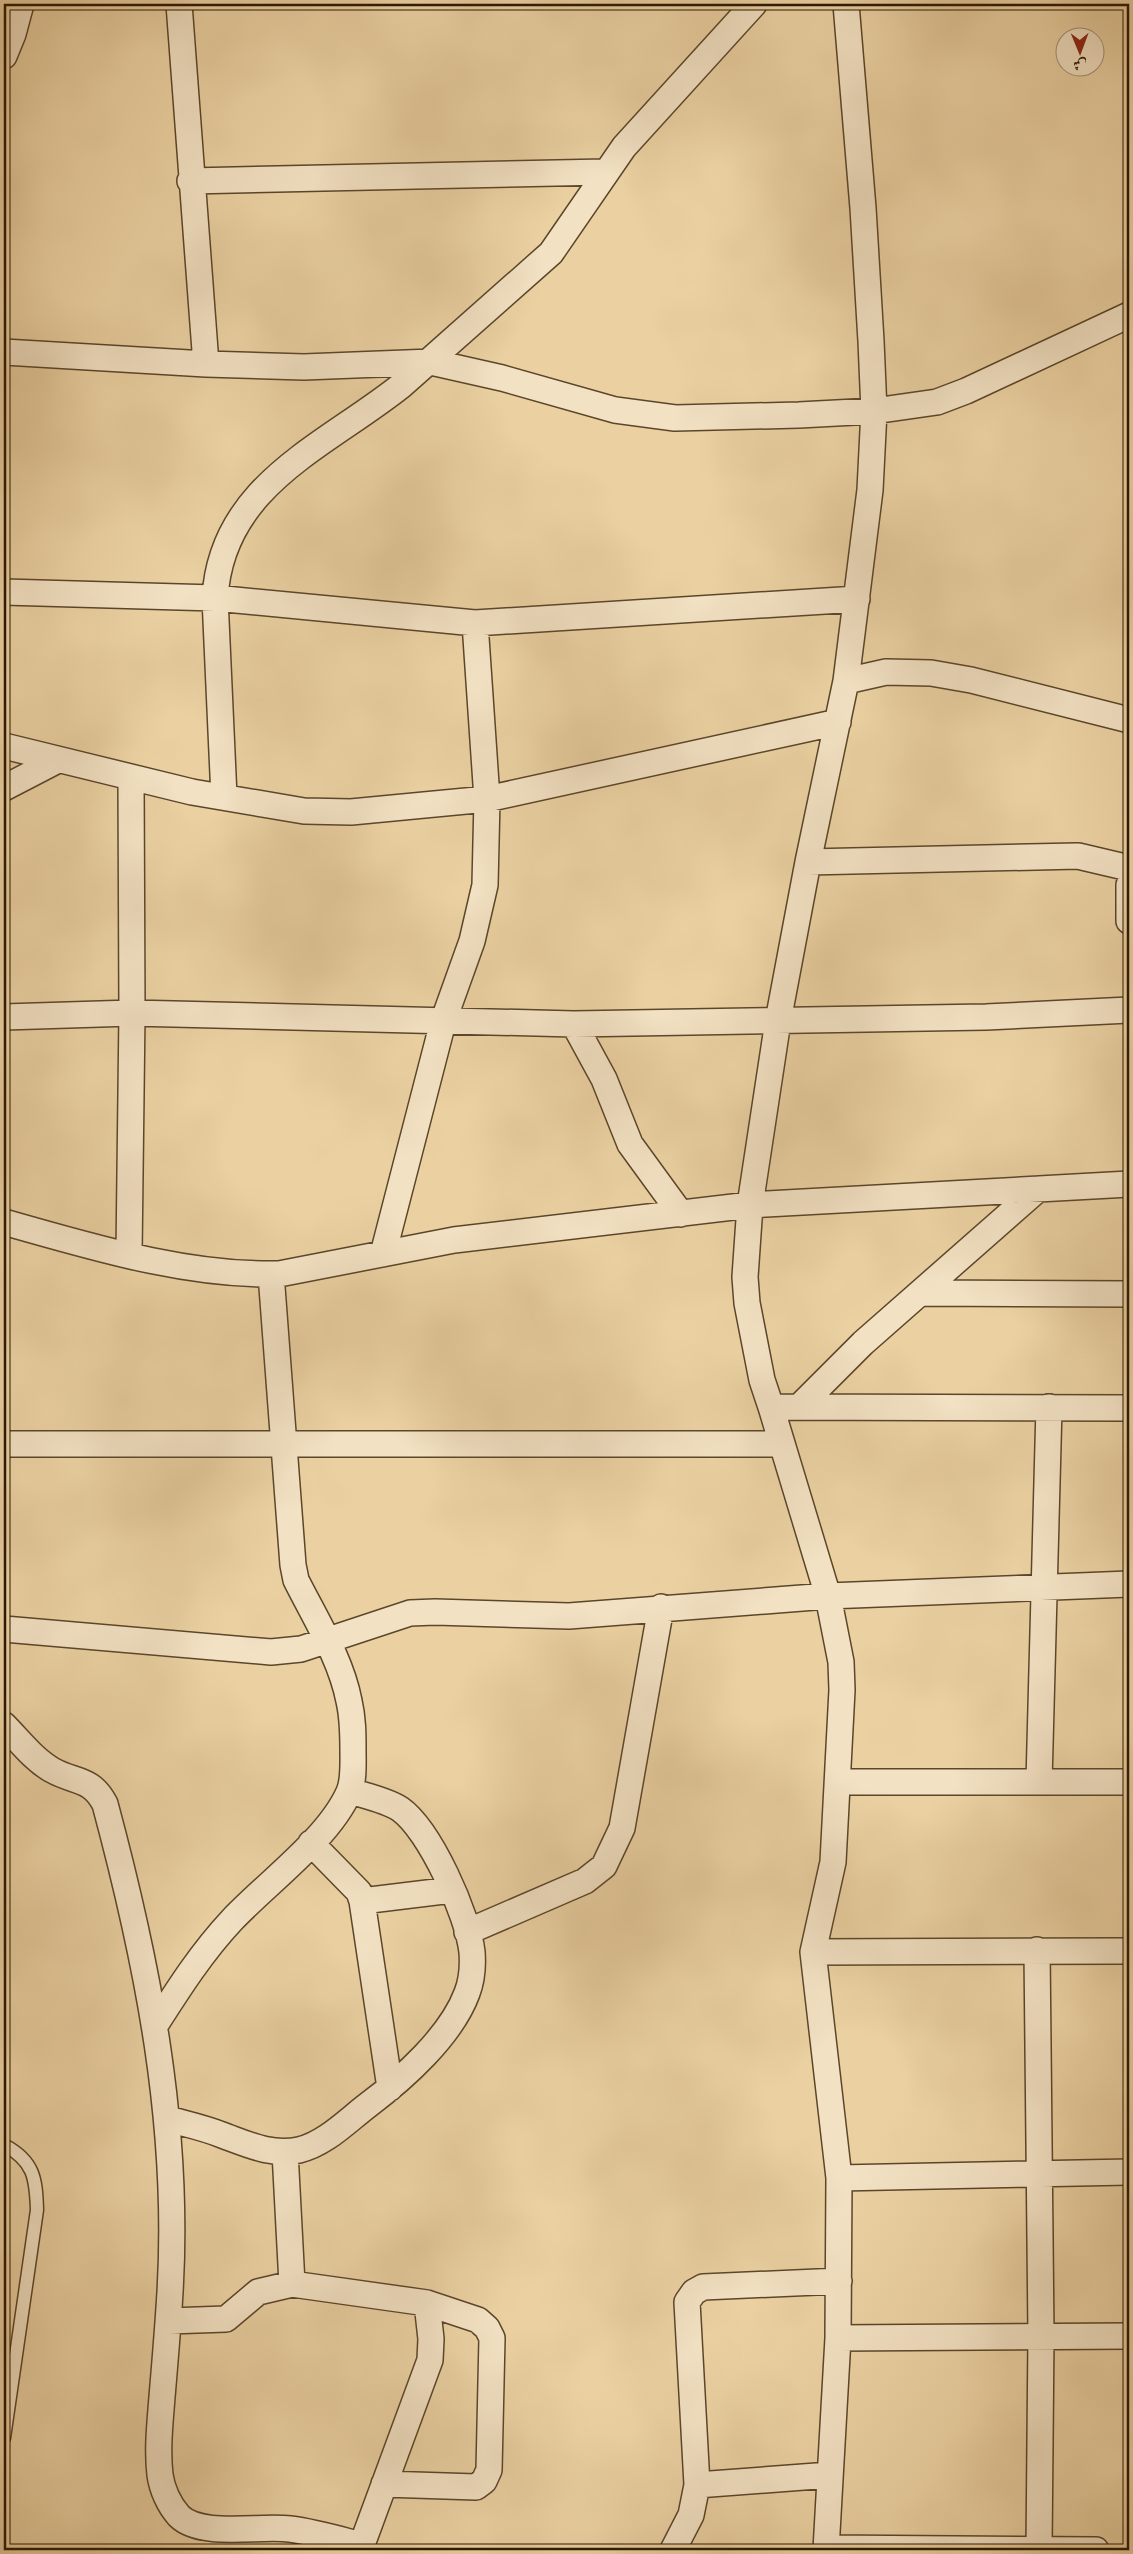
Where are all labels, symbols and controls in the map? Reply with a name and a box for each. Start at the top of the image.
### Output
north arrow [1056,28,1106,78]
text: ش [1073,55,1087,73]

